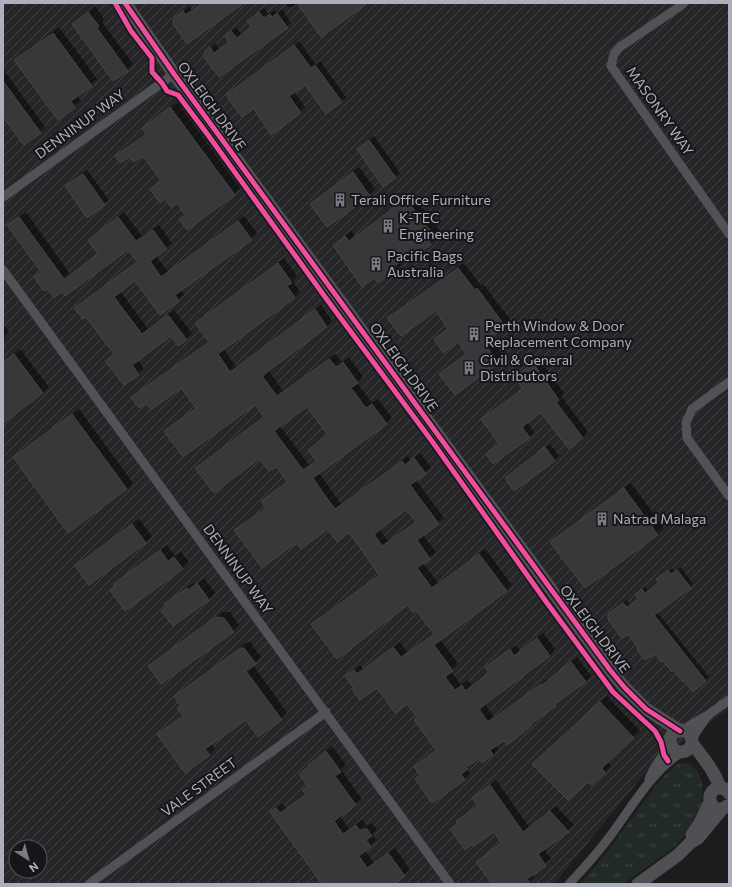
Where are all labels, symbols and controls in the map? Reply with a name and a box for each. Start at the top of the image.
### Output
street label: OXLEIGH DRIVE [174,58,250,153]
street label: MASONRY WAY [623,63,697,159]
street label: DENNINUP WAY [32,85,128,162]
place label: Terali Office Furniture [351,191,491,208]
building icon: Terali Office Furniture [332,192,348,208]
place label: K-TEC Engineering [399,209,475,242]
building icon: K-TEC Engineering [380,218,396,234]
place label: Pacific Bags Australia [387,247,463,280]
building icon: Pacific Bags Australia [368,256,384,272]
place label: Perth Window & Door Replacement Company [485,317,632,350]
street label: OXLEIGH DRIVE [366,319,442,414]
building icon: Perth Window & Door Replacement Company [466,326,482,342]
place label: Civil & General Distributors [480,351,573,384]
building icon: Civil & General Distributors [461,360,477,376]
place label: Natrad Malaga [613,510,706,527]
building icon: Natrad Malaga [594,511,610,527]
street label: DENNINUP WAY [200,521,277,617]
street label: OXLEIGH DRIVE [557,581,634,676]
street label: VALE STREET [158,753,240,820]
north arrow [8,839,48,879]
text: N [27,860,41,875]

